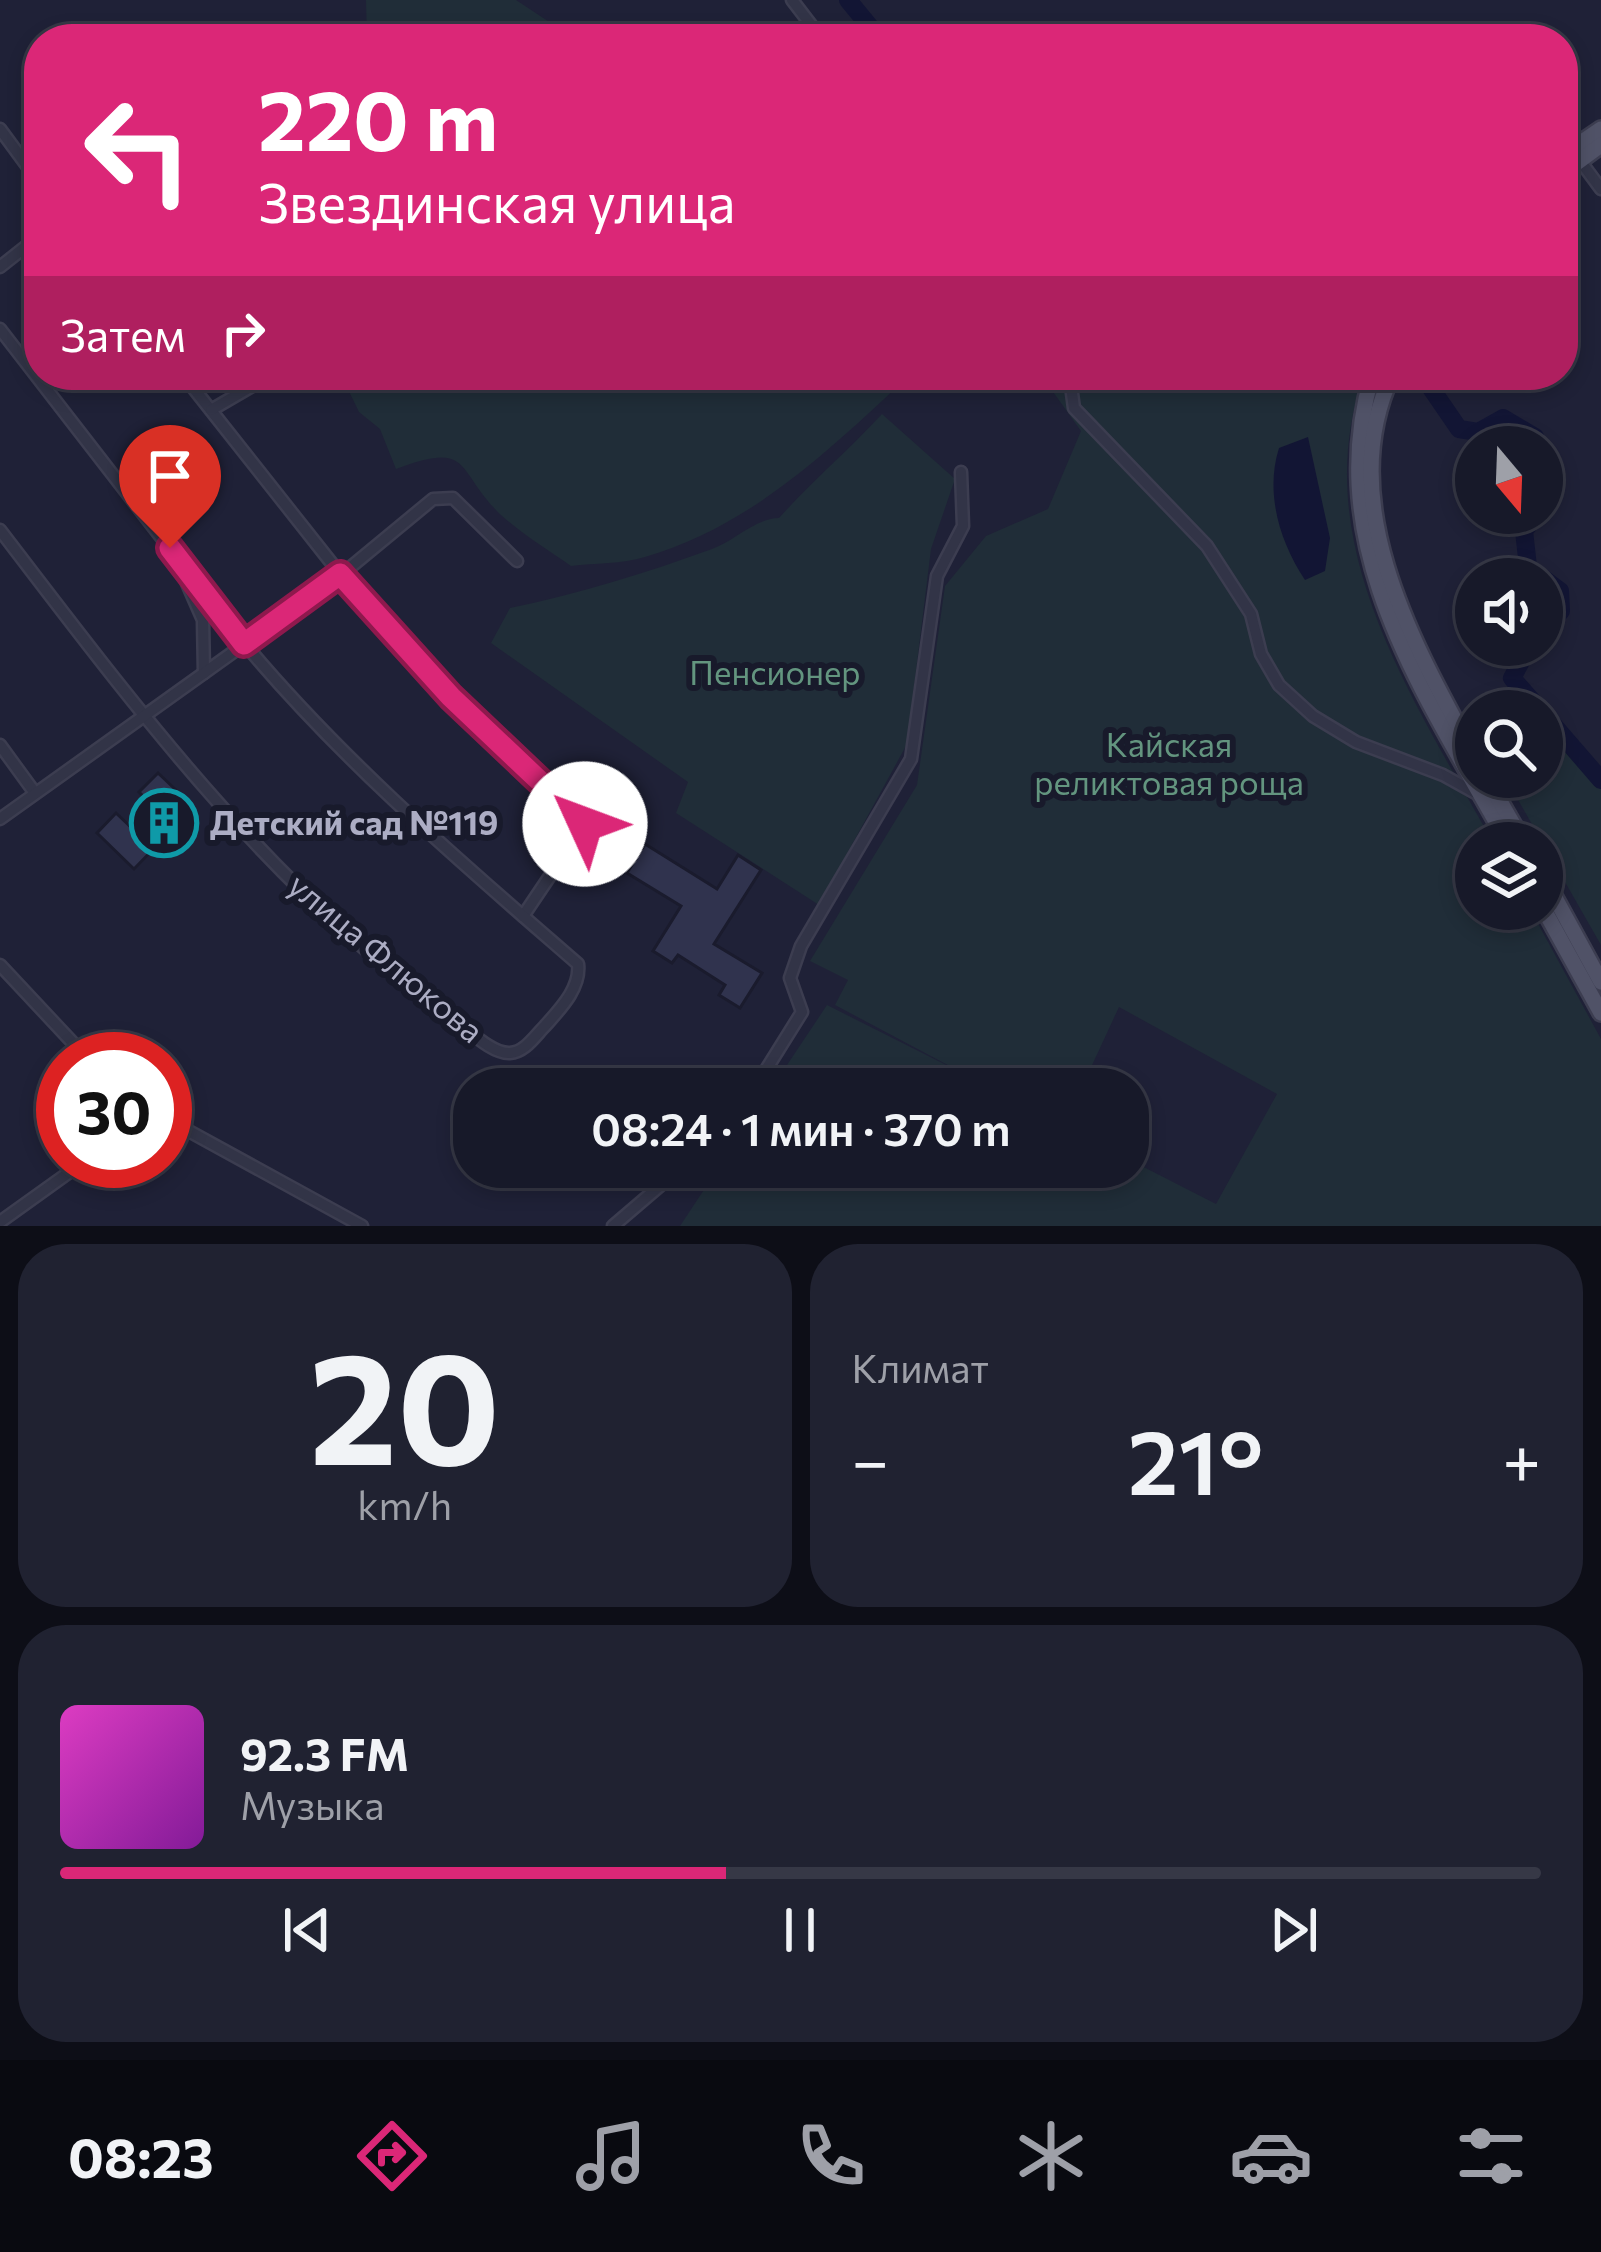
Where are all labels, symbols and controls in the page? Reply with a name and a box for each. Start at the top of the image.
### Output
text: 220 m [258,66,498,168]
icon: left [60,72,216,228]
text: Звездинская улица [258,168,736,234]
icon: right [210,300,276,366]
text: Затем [60,306,186,361]
pin [119,425,221,548]
north arrow [1455,426,1563,534]
map controls [1455,426,1563,930]
icon: arrive [137,443,203,509]
button: sound [1455,558,1563,666]
park label: Пенсионер [689,651,861,692]
button: search [1455,690,1563,798]
park label: Кайская реликтовая роща [1034,723,1304,802]
position arrow [522,761,648,887]
building icon: Детский сад №119 [129,788,199,858]
place label: Детский сад №119 [210,801,498,842]
button: layers [1455,822,1563,930]
street label: улица Флюкова [281,863,493,1050]
speed limit sign: 30 [36,1032,192,1188]
text: 08:24 · 1 мин · 370 m [591,1100,1011,1155]
text: 20 [309,1306,500,1497]
text: Климат [852,1343,989,1391]
text: 21° [1128,1403,1263,1514]
text: − [852,1418,889,1499]
text: + [1502,1418,1541,1499]
text: km/h [357,1480,452,1528]
text: 92.3 FM [240,1725,409,1780]
text: Музыка [240,1780,384,1828]
icon: previous [274,1897,340,1963]
icon: pause [767,1897,833,1963]
icon: next [1261,1897,1327,1963]
icon: directions [350,2114,434,2198]
icon: music [569,2114,653,2198]
icon: phone [789,2114,873,2198]
icon: climate [1009,2114,1093,2198]
icon: car [1229,2114,1313,2198]
icon: filters [1449,2114,1533,2198]
text: 08:23 [68,2123,214,2189]

